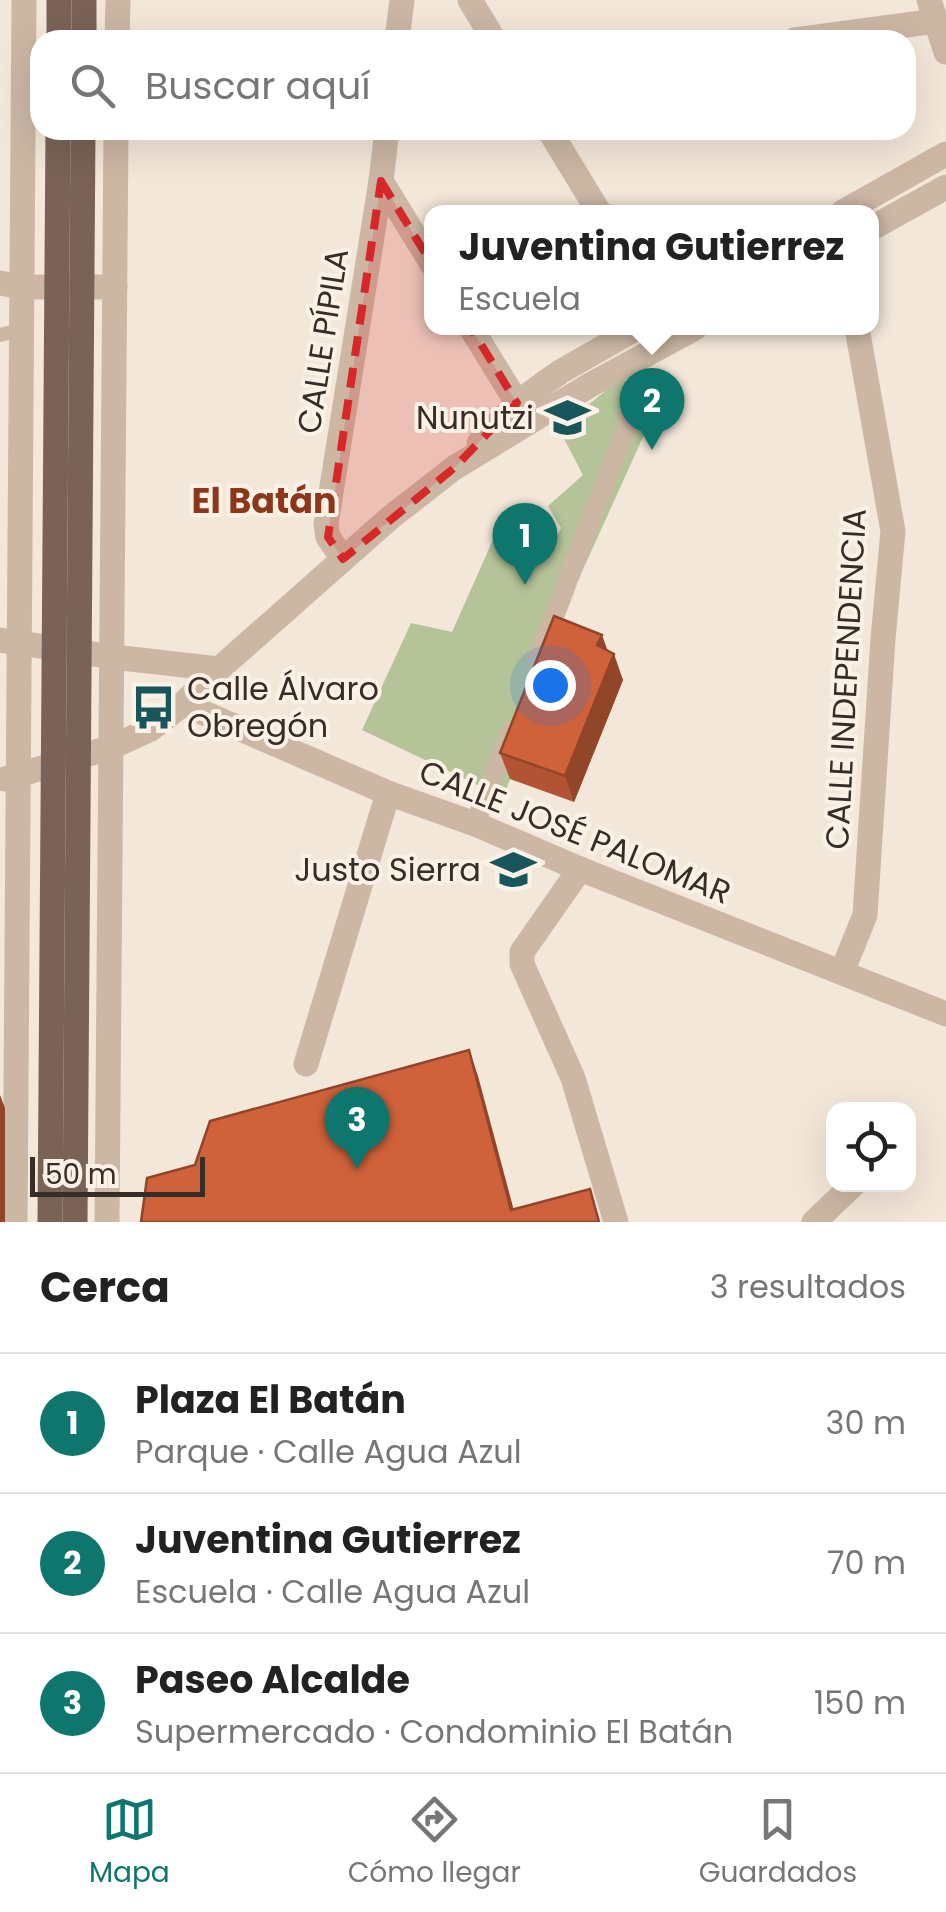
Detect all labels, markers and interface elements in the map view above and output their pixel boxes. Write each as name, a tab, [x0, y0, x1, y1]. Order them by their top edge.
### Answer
search box	[30, 30, 916, 140]
icon: search	[65, 58, 120, 113]
text: Buscar aquí	[145, 59, 371, 112]
popup	[424, 205, 879, 335]
text: Juventina Gutierrez	[459, 220, 844, 273]
street label: CALLE PÍPILA	[286, 245, 359, 437]
text: Escuela	[459, 276, 581, 321]
pin: 2	[620, 368, 684, 450]
school or university icon: Nunutzi	[543, 394, 591, 442]
place label: Nunutzi	[416, 395, 534, 440]
district label: El Batán	[191, 476, 337, 525]
pin: 1	[492, 502, 558, 585]
street label: CALLE INDEPENDENCIA	[814, 507, 877, 851]
your location	[525, 660, 576, 711]
place label: Calle Álvaro Obregón	[187, 666, 379, 748]
bus stop icon: Calle Álvaro Obregón	[130, 683, 178, 731]
street label: CALLE JOSÉ PALOMAR	[413, 748, 738, 915]
school or university icon: Justo Sierra	[490, 846, 538, 894]
place label: Justo Sierra	[294, 847, 481, 892]
pin: 3	[324, 1086, 390, 1169]
map controls	[826, 1102, 916, 1192]
button: locate	[826, 1102, 916, 1192]
scale bar	[30, 1152, 205, 1196]
text: 50 m	[45, 1155, 116, 1194]
text: Cerca	[40, 1258, 170, 1317]
text: 3 resultados	[710, 1264, 906, 1309]
text: Plaza El Batán	[135, 1373, 406, 1426]
text: 1	[66, 1400, 79, 1445]
text: 30 m	[826, 1400, 906, 1445]
text: Parque · Calle Agua Azul	[135, 1429, 522, 1474]
text: Juventina Gutierrez	[135, 1513, 521, 1566]
text: 2	[63, 1540, 82, 1585]
text: 70 m	[827, 1540, 906, 1585]
text: Escuela · Calle Agua Azul	[135, 1569, 530, 1614]
text: Paseo Alcalde	[135, 1653, 410, 1706]
text: 3	[63, 1680, 82, 1725]
text: 150 m	[814, 1680, 906, 1725]
text: Supermercado · Condominio El Batán	[135, 1709, 733, 1754]
tab: Mapa	[89, 1792, 170, 1894]
tab: Cómo llegar	[348, 1792, 521, 1894]
tab: Guardados	[699, 1792, 857, 1894]

